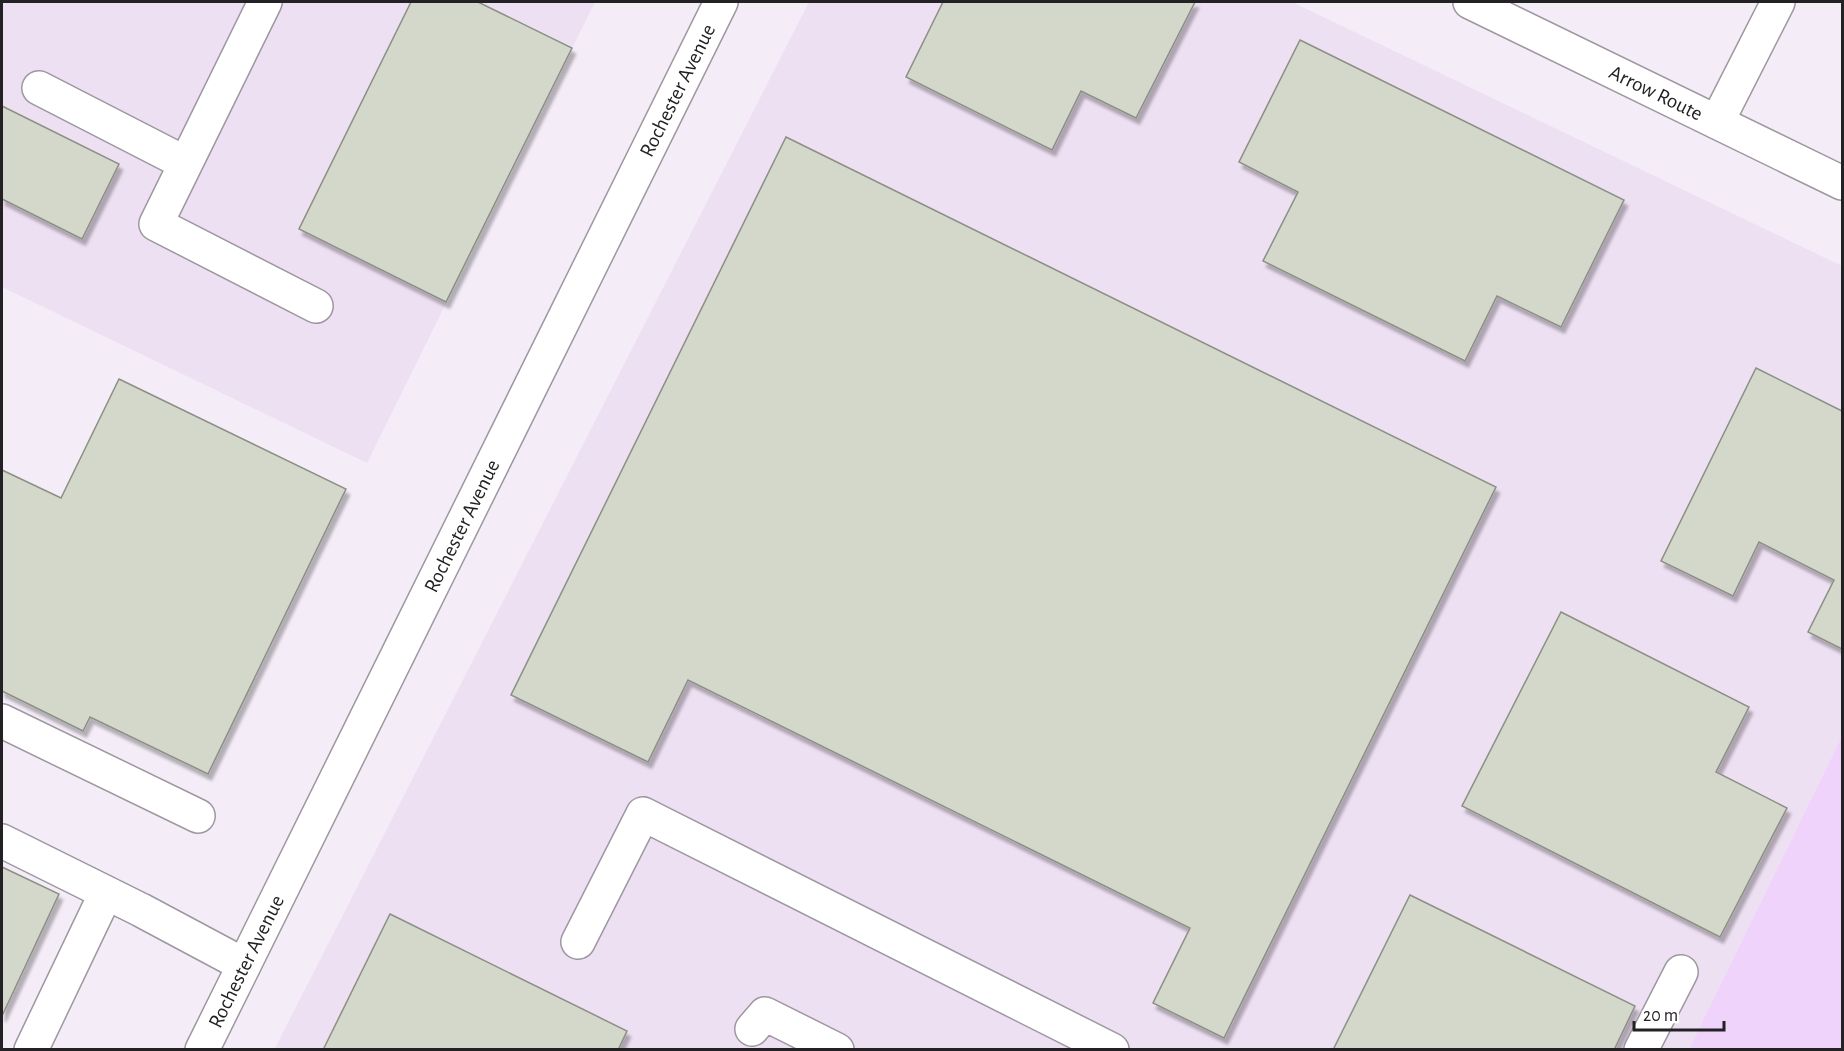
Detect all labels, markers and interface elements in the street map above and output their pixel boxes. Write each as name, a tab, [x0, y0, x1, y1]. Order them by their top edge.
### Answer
street label: Rochester Avenue	[636, 21, 719, 160]
street label: Arrow Route	[1606, 61, 1706, 125]
street label: Rochester Avenue	[420, 456, 504, 596]
street label: Rochester Avenue	[205, 892, 288, 1031]
scale bar	[1634, 994, 1724, 1032]
text: 20 m	[1643, 1007, 1678, 1025]

